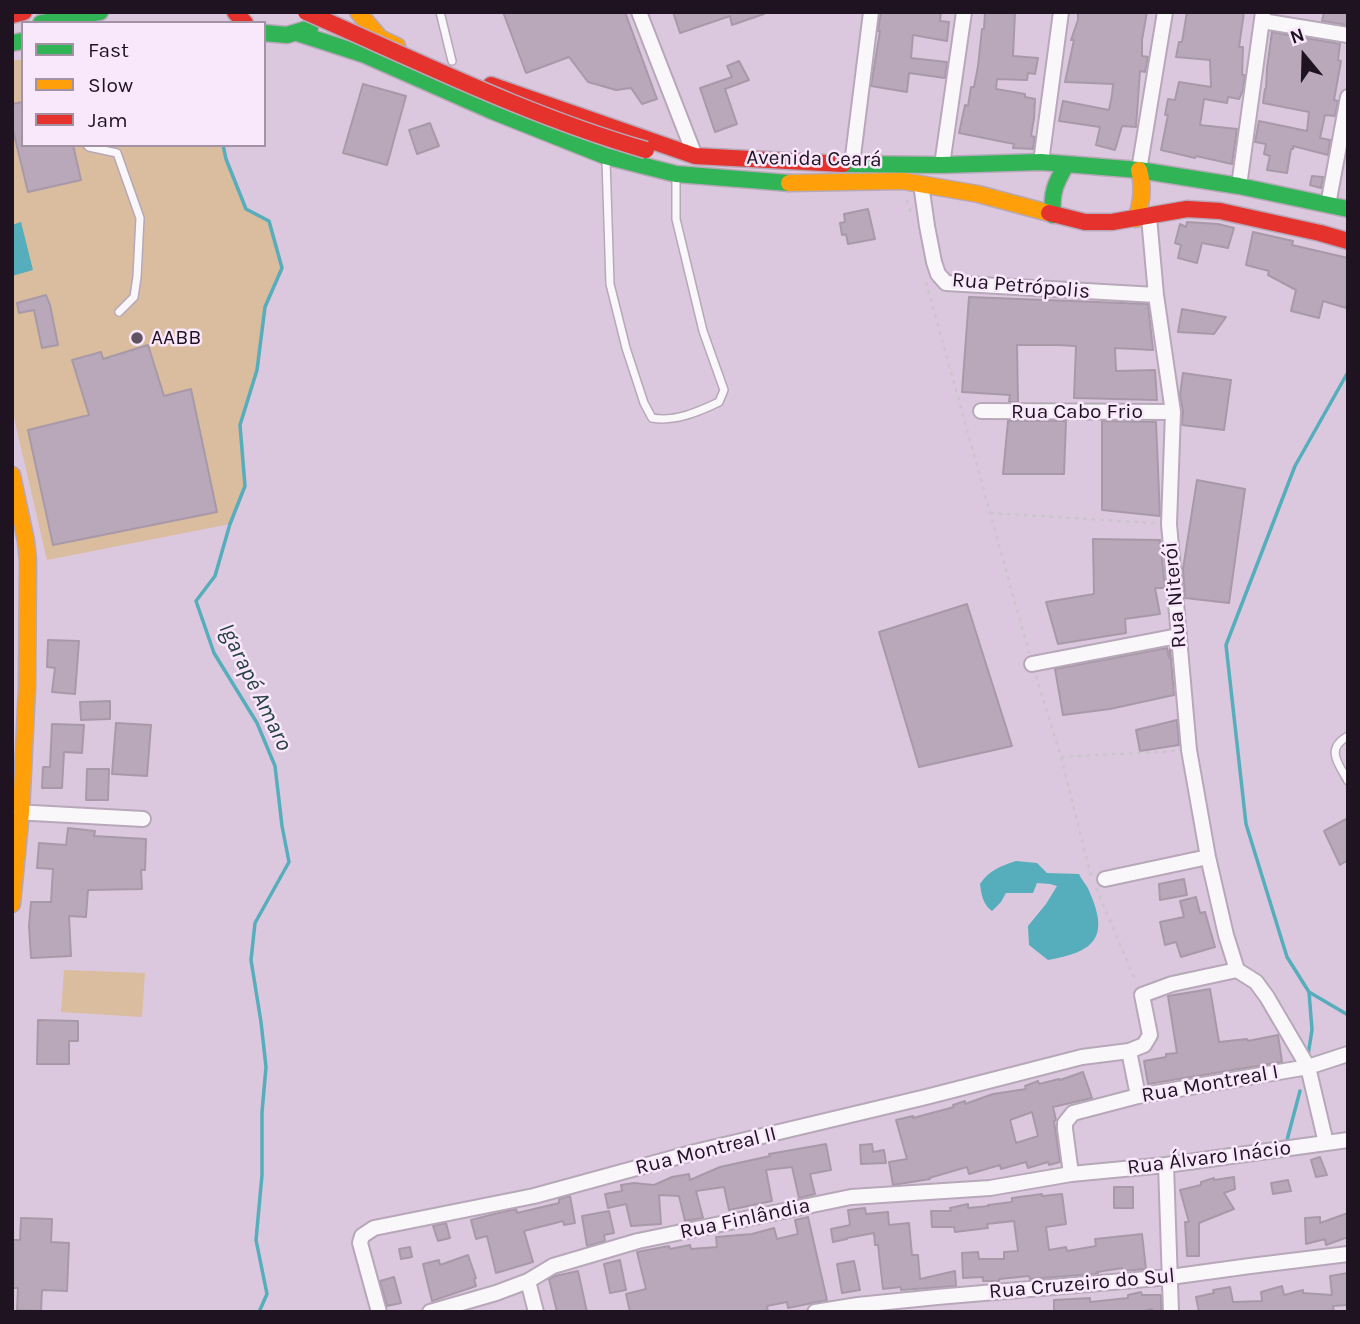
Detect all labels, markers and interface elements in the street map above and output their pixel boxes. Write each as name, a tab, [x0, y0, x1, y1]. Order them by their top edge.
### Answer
legend	[21, 21, 266, 147]
north arrow	[1269, 21, 1339, 91]
text: N	[1287, 24, 1307, 49]
text: Fast	[88, 38, 129, 62]
text: Slow	[88, 73, 133, 97]
text: Jam	[88, 108, 128, 132]
street label: Avenida Ceará	[746, 145, 882, 173]
street label: Rua Petrópolis	[951, 267, 1091, 305]
place label: AABB	[151, 325, 201, 351]
marker: AABB	[129, 330, 145, 346]
street label: Rua Cabo Frio	[1011, 399, 1143, 425]
street label: Rua Niterói	[1158, 541, 1192, 649]
water label: Igarapé Amaro	[212, 619, 298, 755]
street label: Rua Montreal I	[1140, 1060, 1280, 1108]
street label: Rua Montreal II	[633, 1121, 779, 1181]
street label: Rua Álvaro Inácio	[1126, 1135, 1292, 1181]
street label: Rua Finlândia	[678, 1193, 812, 1245]
street label: Rua Cruzeiro do Sul	[988, 1263, 1176, 1305]

